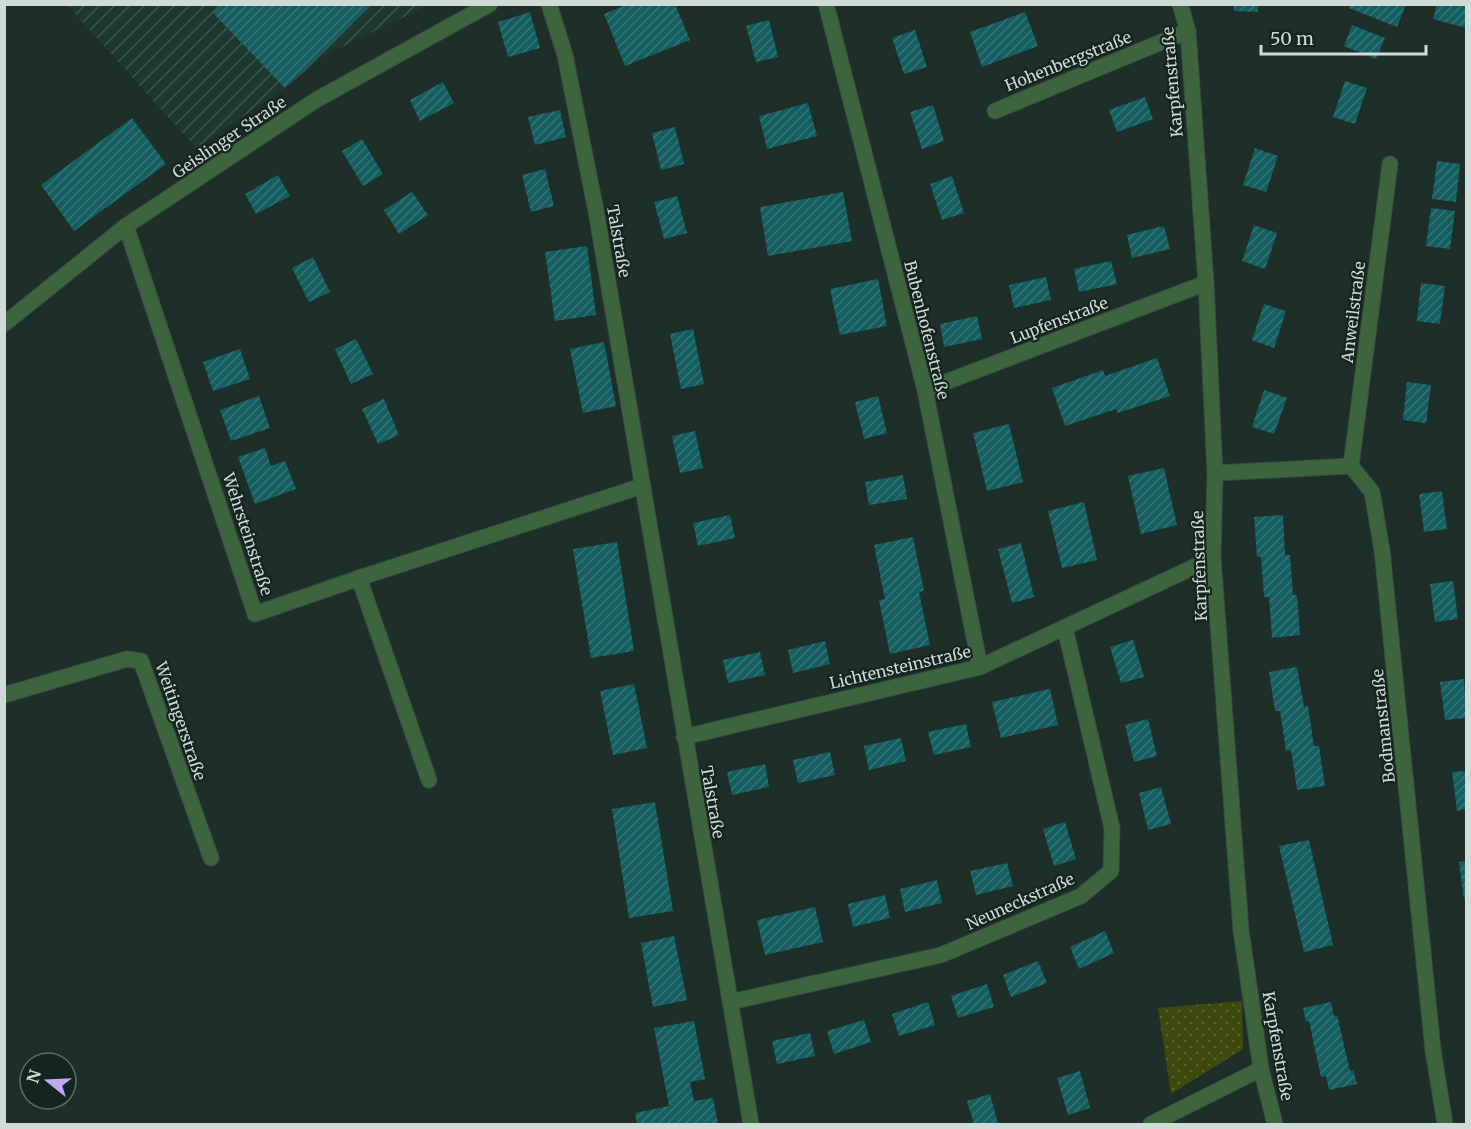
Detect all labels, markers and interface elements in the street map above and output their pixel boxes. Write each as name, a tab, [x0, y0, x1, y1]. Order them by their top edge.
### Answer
scale bar	[1261, 18, 1426, 56]
street label: Karpfenstraße	[1157, 26, 1187, 138]
street label: Hohenbergstraße	[1002, 27, 1134, 95]
text: 50 m	[1270, 27, 1314, 50]
street label: Geislinger Straße	[168, 92, 290, 182]
street label: Talstraße	[603, 203, 635, 279]
street label: Bubenhofenstraße	[900, 258, 954, 402]
street label: Anweilstraße	[1337, 260, 1369, 365]
street label: Lupfenstraße	[1007, 292, 1111, 348]
street label: Wehrsteinstraße	[218, 469, 277, 598]
street label: Karpfenstraße	[1187, 510, 1211, 622]
street label: Lichtensteinstraße	[827, 641, 973, 693]
street label: Weitingerstraße	[151, 658, 211, 783]
street label: Bodmanstraße	[1367, 668, 1399, 784]
street label: Talstraße	[697, 764, 729, 840]
street label: Neuneckstraße	[963, 868, 1077, 934]
street label: Karpfenstraße	[1259, 990, 1297, 1102]
north arrow	[18, 1051, 78, 1111]
text: N	[22, 1067, 45, 1085]

